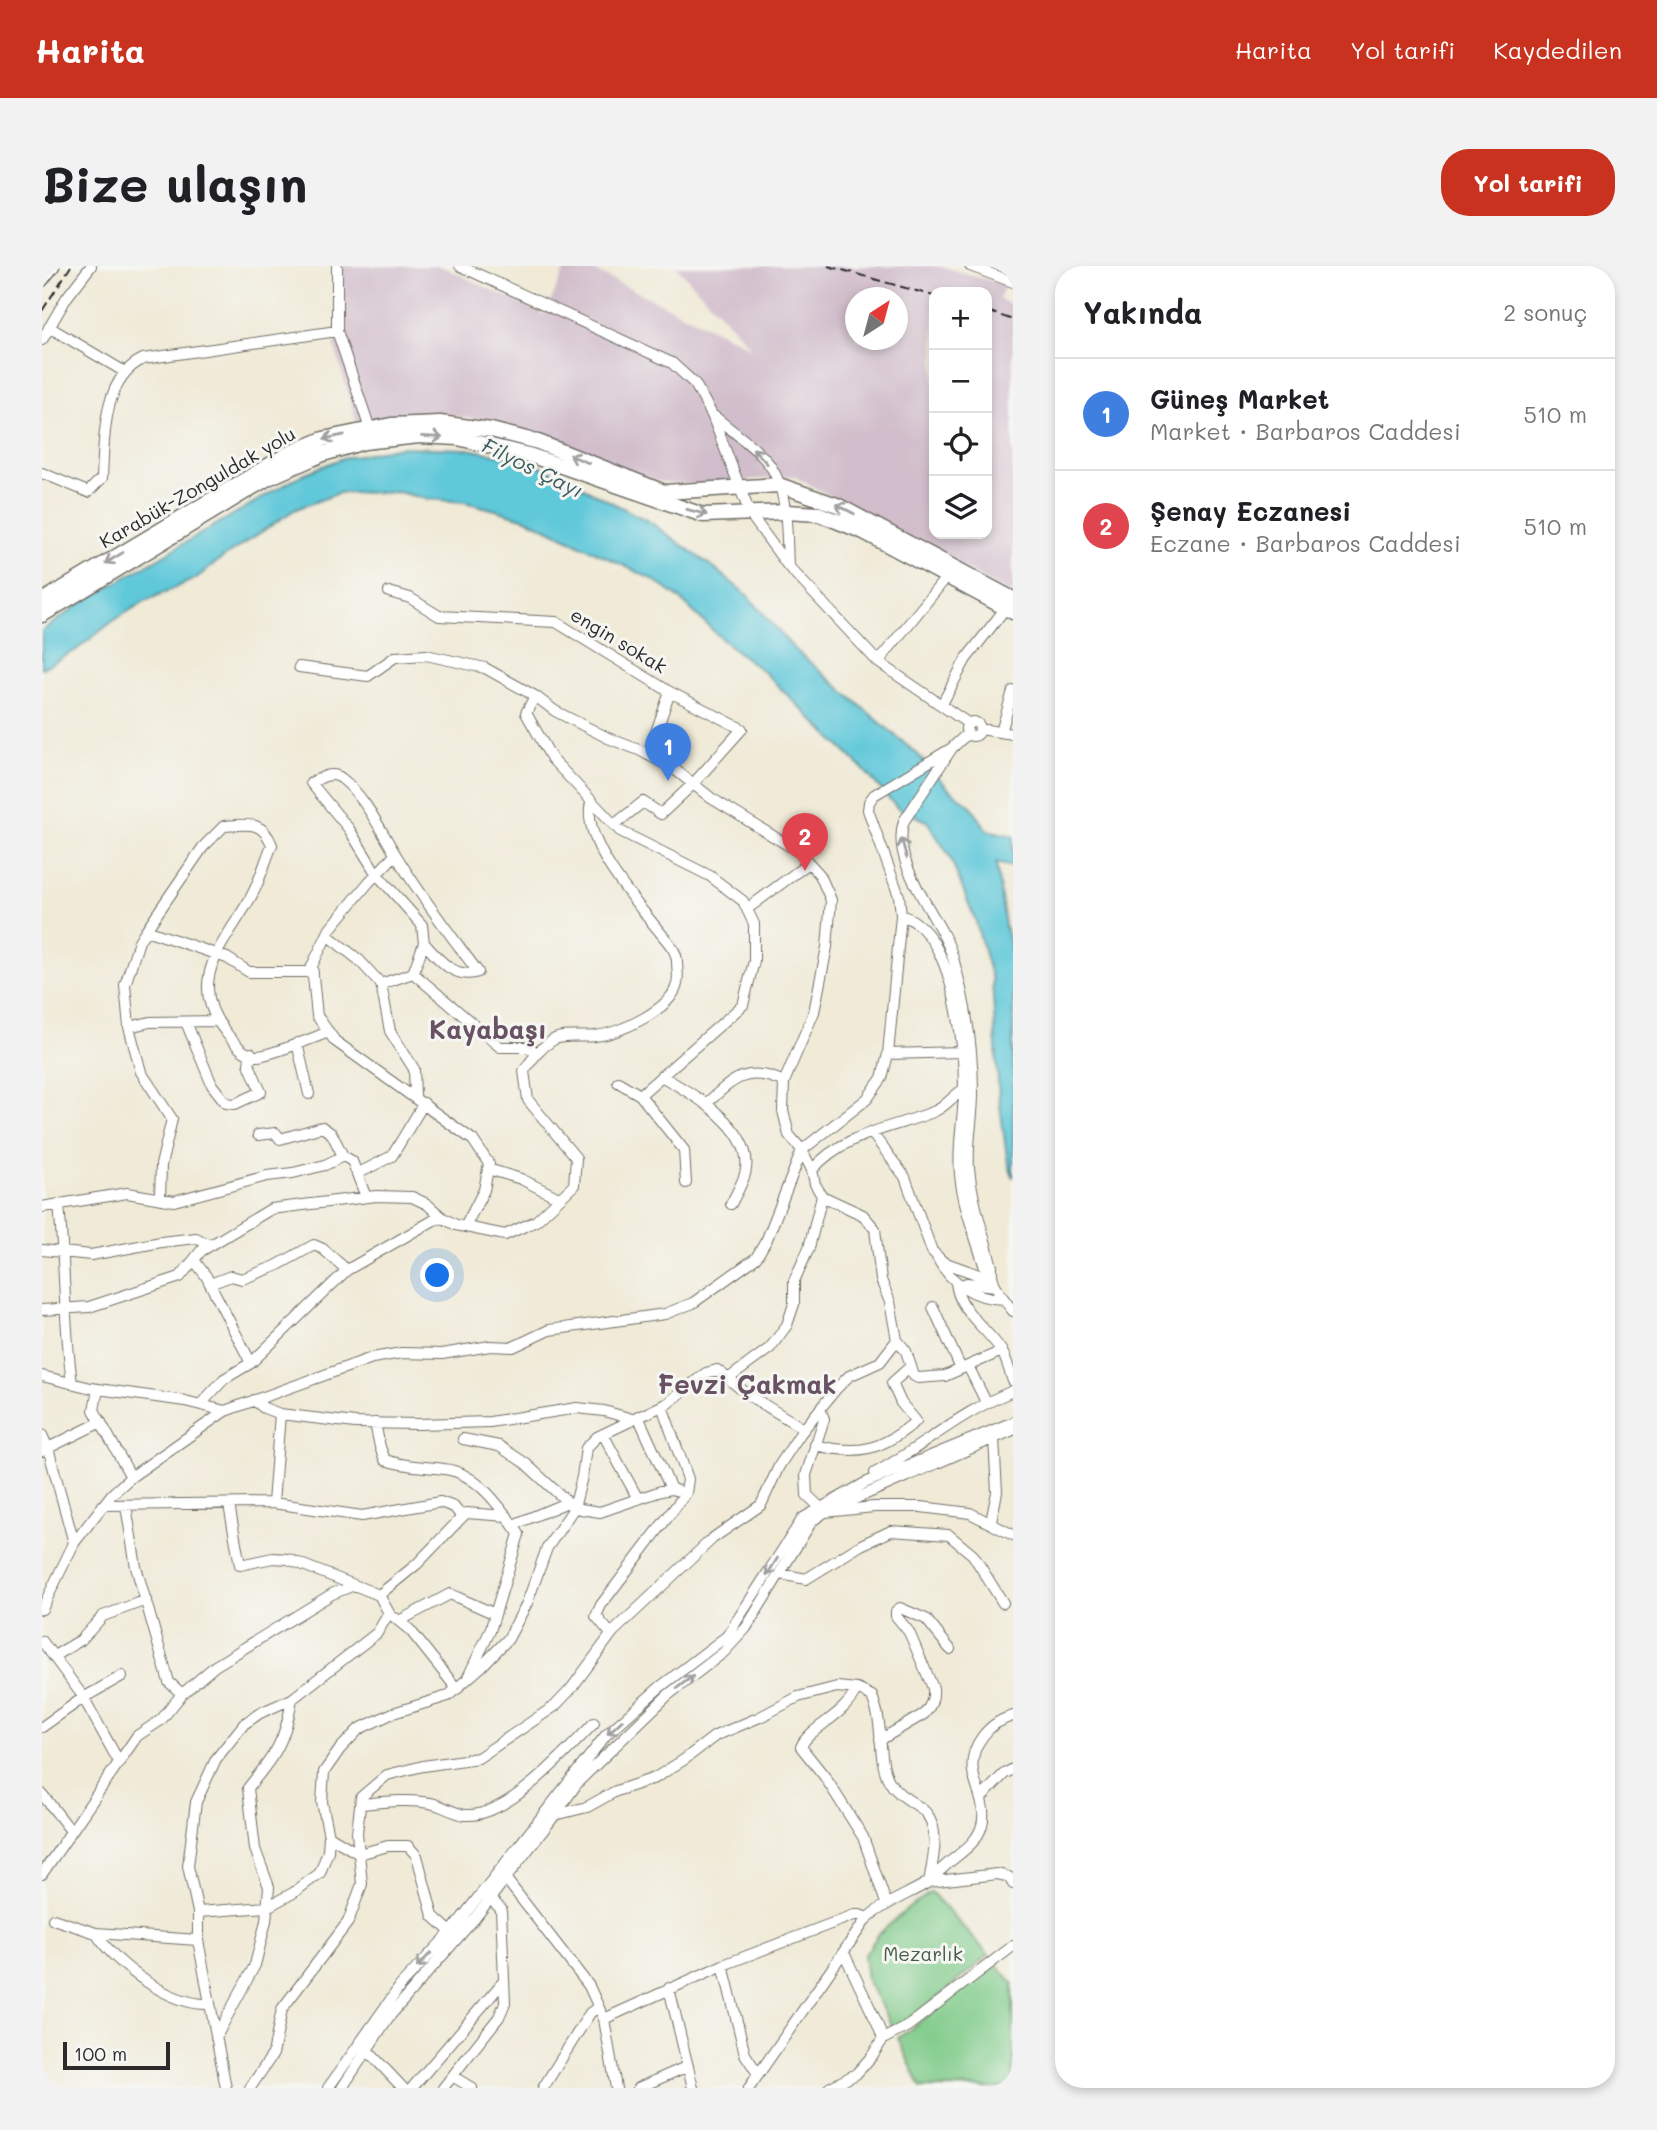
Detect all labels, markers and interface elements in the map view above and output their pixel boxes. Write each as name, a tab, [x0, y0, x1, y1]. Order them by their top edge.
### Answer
text: Harita	[35, 28, 145, 71]
text: Harita	[1235, 34, 1312, 65]
text: Yol tarifi	[1350, 34, 1455, 65]
text: Kaydedilen	[1493, 34, 1622, 65]
button: Yol tarifi	[1441, 149, 1615, 216]
text: Bize ulaşın	[42, 151, 307, 214]
north arrow	[845, 287, 908, 350]
map controls	[929, 287, 992, 539]
button: +	[929, 287, 992, 350]
text: Yakında	[1083, 292, 1202, 332]
text: 2 sonuç	[1503, 297, 1587, 327]
button: −	[929, 350, 992, 413]
text: Güneş Market	[1150, 382, 1329, 416]
text: 1	[1101, 399, 1111, 429]
text: 510 m	[1523, 399, 1587, 429]
button: locate	[929, 413, 992, 476]
text: Market · Barbaros Caddesi	[1150, 416, 1461, 446]
street label: Karabük-Zonguldak yolu	[94, 421, 300, 553]
one-way arrow	[323, 430, 346, 444]
one-way arrow	[420, 431, 443, 444]
water label: Filyos Çayı	[478, 431, 588, 503]
one-way arrow	[752, 447, 768, 465]
one-way arrow	[569, 451, 591, 464]
button: layers	[929, 476, 992, 539]
text: Şenay Eczanesi	[1150, 494, 1351, 528]
one-way arrow	[835, 502, 856, 516]
one-way arrow	[686, 506, 708, 519]
text: 2	[1100, 511, 1112, 541]
text: 510 m	[1523, 511, 1587, 541]
text: Eczane · Barbaros Caddesi	[1150, 528, 1461, 558]
one-way arrow	[104, 551, 124, 565]
street label: engin sokak	[566, 601, 672, 679]
pin: 1	[645, 723, 691, 781]
pin: 2	[782, 813, 828, 871]
one-way arrow	[897, 838, 910, 860]
district label: Kayabaşı	[429, 1012, 547, 1047]
your location	[420, 1258, 454, 1292]
district label: Fevzi Çakmak	[658, 1367, 836, 1401]
one-way arrow	[765, 1557, 780, 1576]
one-way arrow	[675, 1675, 694, 1690]
one-way arrow	[606, 1718, 624, 1735]
park label: Mezarlık	[883, 1941, 963, 1966]
one-way arrow	[416, 1951, 433, 1968]
scale bar	[63, 2039, 170, 2071]
text: 100 m	[74, 2041, 127, 2066]

